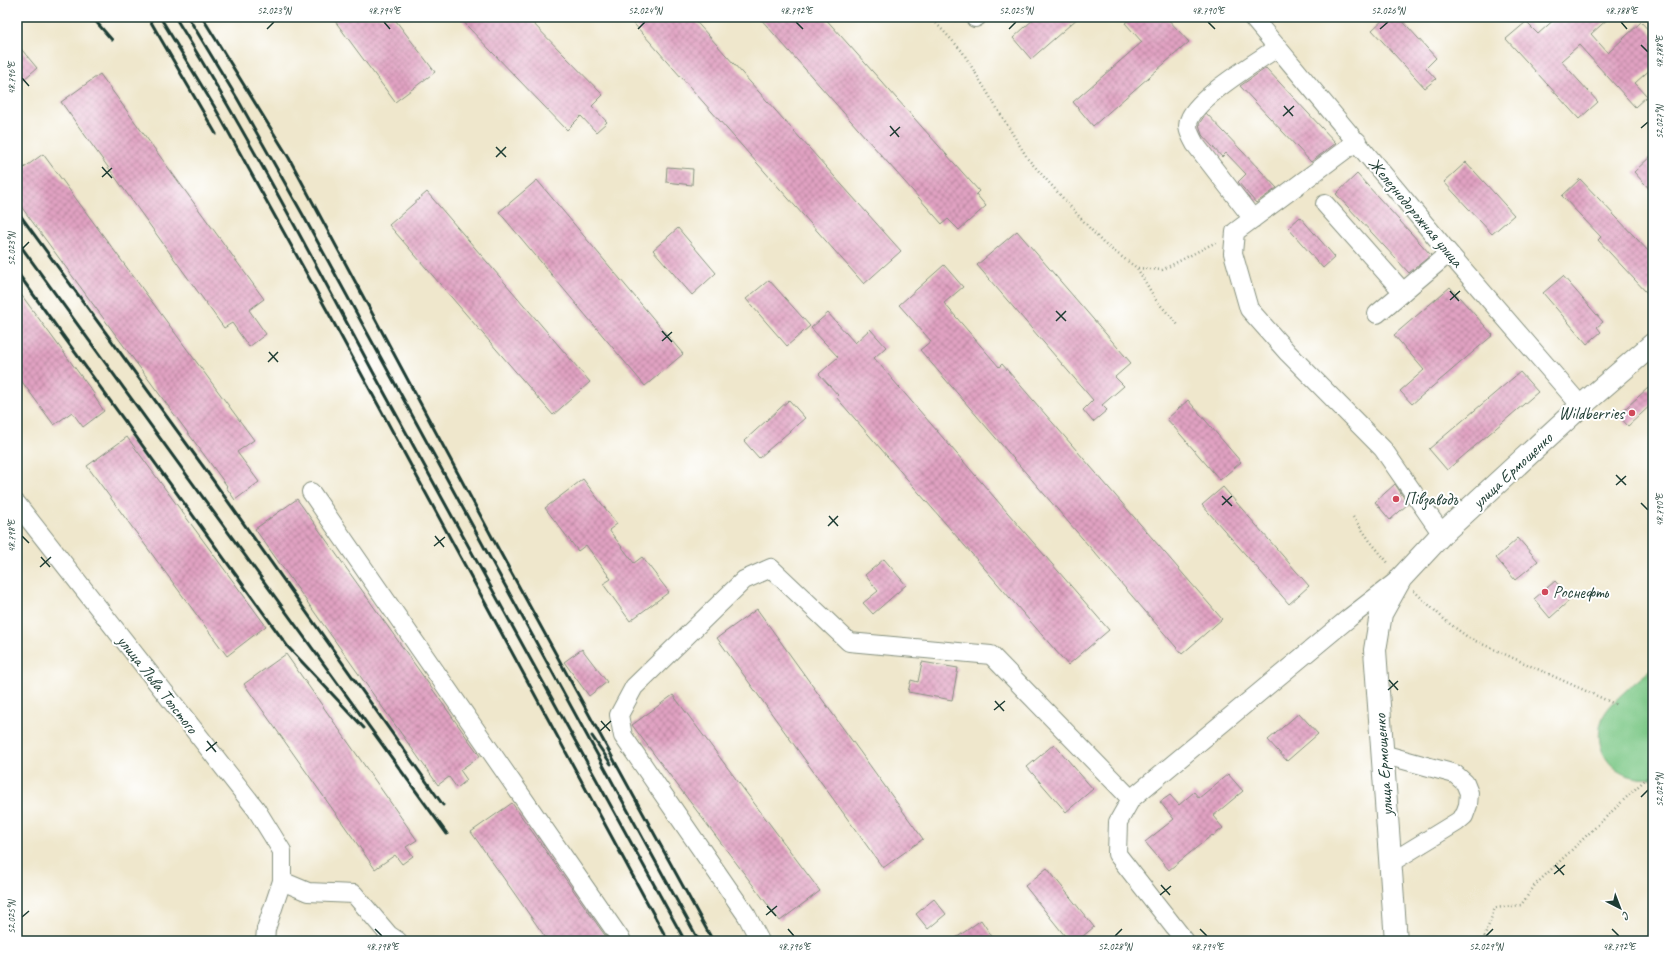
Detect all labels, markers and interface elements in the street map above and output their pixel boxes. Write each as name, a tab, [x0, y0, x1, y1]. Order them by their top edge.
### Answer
text: 52.023°N	[257, 4, 293, 17]
text: 48.794°E	[368, 4, 402, 17]
text: 52.024°N	[628, 4, 664, 17]
text: 48.792°E	[780, 4, 814, 17]
text: 52.025°N	[999, 4, 1035, 17]
text: 48.790°E	[1192, 4, 1226, 17]
text: 52.026°N	[1371, 4, 1407, 17]
text: 48.788°E	[1605, 4, 1639, 17]
text: 48.788°E	[1653, 34, 1666, 68]
text: 48.796°E	[5, 60, 18, 94]
text: 52.027°N	[1653, 103, 1666, 139]
street label: Железнодорожная улица	[1363, 153, 1469, 273]
text: 52.023°N	[5, 230, 18, 266]
place label: Wildberries	[1559, 403, 1626, 424]
marker: Wildberries	[1627, 408, 1637, 418]
street label: улица Ермощенко	[1467, 427, 1558, 514]
place label: Пiвзаводъ	[1404, 489, 1459, 511]
text: 48.790°E	[1653, 492, 1666, 526]
marker: Пiвзаводъ	[1391, 494, 1401, 504]
text: 48.798°E	[5, 518, 18, 552]
place label: Роснефть	[1553, 582, 1609, 603]
marker: Роснефть	[1540, 587, 1550, 597]
street label: улица Льва Толстого	[112, 630, 203, 739]
street label: улица Ермощенко	[1369, 712, 1398, 818]
text: 52.029°N	[1653, 771, 1666, 807]
north arrow	[1600, 888, 1640, 928]
text: 52.025°N	[5, 898, 18, 934]
text: С	[1619, 908, 1633, 924]
text: 48.798°E	[366, 940, 400, 953]
text: 48.796°E	[778, 940, 812, 953]
text: 52.028°N	[1098, 940, 1134, 953]
text: 48.794°E	[1191, 940, 1225, 953]
text: 52.029°N	[1469, 940, 1505, 953]
text: 48.792°E	[1603, 940, 1637, 953]

